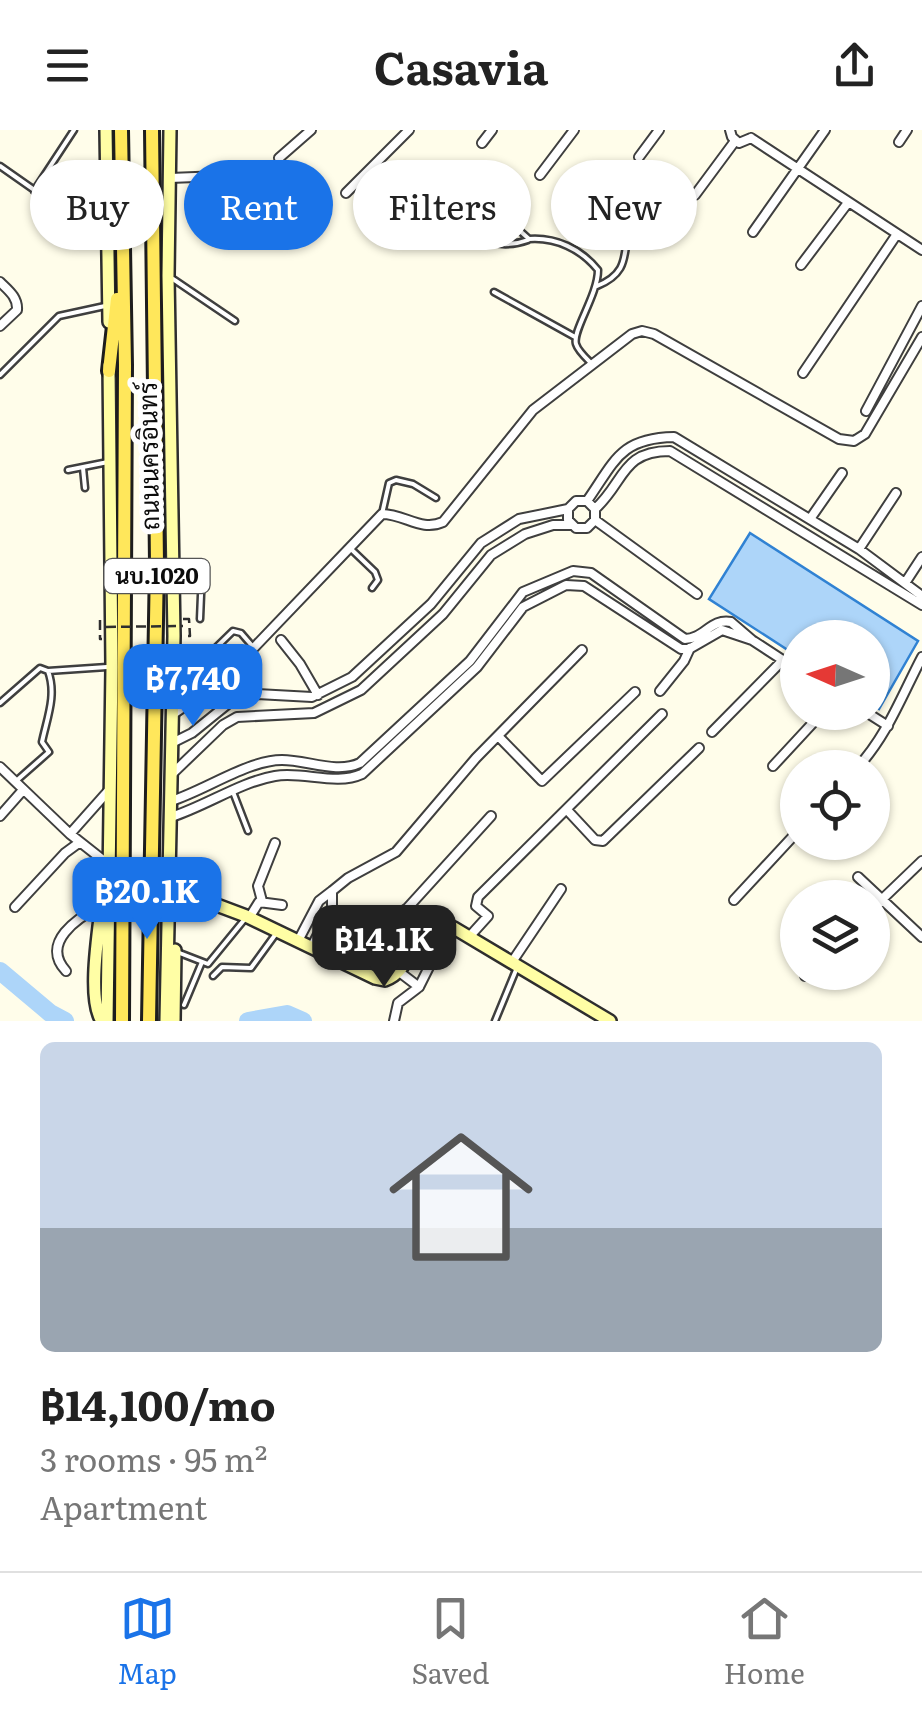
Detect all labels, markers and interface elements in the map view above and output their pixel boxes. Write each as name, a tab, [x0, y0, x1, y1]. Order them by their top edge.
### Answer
text: Casavia	[374, 32, 548, 99]
icon: menu	[40, 38, 95, 93]
icon: share	[827, 38, 882, 93]
chip: Buy	[30, 160, 164, 250]
chip: Rent	[184, 160, 333, 250]
chip: Filters	[353, 160, 531, 250]
chip: New	[551, 160, 697, 250]
street label: ถนนนครอินทร์	[128, 381, 167, 531]
road number: นบ.1020	[104, 559, 210, 593]
north arrow	[780, 620, 890, 730]
map controls	[780, 620, 890, 990]
pin: ฿7,740	[112, 644, 274, 729]
text: ฿7,740	[145, 652, 241, 700]
button: locate	[780, 750, 890, 860]
pin: ฿20.1K	[66, 857, 228, 942]
text: ฿20.1K	[94, 865, 200, 913]
button: layers	[780, 880, 890, 990]
pin: ฿14.1K	[303, 905, 465, 990]
text: ฿14.1K	[334, 913, 434, 961]
icon: home	[371, 1107, 551, 1287]
text: ฿14,100/mo	[40, 1372, 276, 1434]
text: 3 rooms · 95 m²	[40, 1434, 268, 1482]
text: Apartment	[40, 1482, 207, 1530]
tab: Map	[117, 1591, 177, 1693]
tab: Saved	[411, 1591, 489, 1693]
tab: Home	[724, 1591, 805, 1693]

